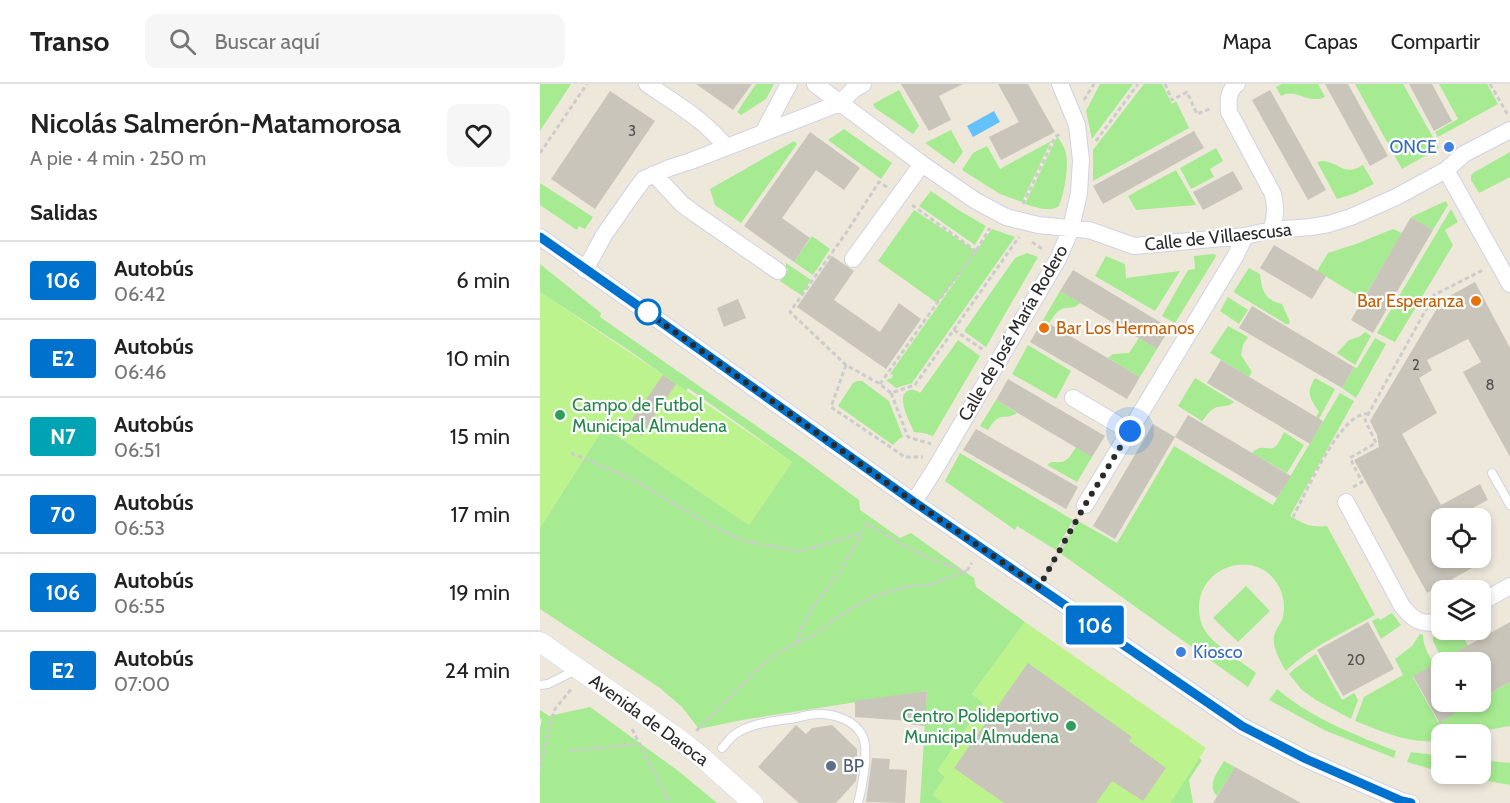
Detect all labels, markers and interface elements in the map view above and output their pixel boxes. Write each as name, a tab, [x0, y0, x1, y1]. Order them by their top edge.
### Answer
search box	[145, 14, 565, 68]
text: Transo	[30, 24, 109, 58]
icon: search	[166, 25, 199, 58]
text: Buscar aquí	[214, 28, 320, 55]
text: Mapa	[1223, 29, 1271, 54]
text: Capas	[1304, 29, 1358, 54]
text: Compartir	[1391, 29, 1480, 54]
button: heart	[447, 104, 510, 167]
text: Nicolás Salmerón-Matamorosa	[30, 106, 401, 140]
house number: 3	[628, 122, 636, 140]
place label: ONCE	[1389, 136, 1437, 158]
marker: ONCE	[1442, 140, 1456, 154]
text: A pie · 4 min · 250 m	[30, 146, 206, 170]
text: Salidas	[30, 199, 98, 226]
street label: Calle de Villaescusa	[1143, 218, 1293, 256]
street label: Calle de José María Rodero	[953, 241, 1073, 425]
text: Autobús	[114, 255, 194, 282]
text: 6 min	[456, 267, 510, 294]
text: 106	[46, 268, 80, 293]
text: 06:42	[114, 282, 166, 306]
place label: Bar Esperanza	[1357, 290, 1464, 312]
marker: Bar Esperanza	[1469, 294, 1483, 308]
unlabelled marker	[635, 299, 661, 325]
place label: Bar Los Hermanos	[1056, 317, 1195, 339]
marker: Bar Los Hermanos	[1037, 321, 1051, 335]
text: Autobús	[114, 333, 194, 360]
text: 10 min	[446, 345, 510, 372]
text: E2	[51, 346, 75, 371]
house number: 2	[1412, 356, 1420, 374]
text: 06:46	[114, 360, 166, 384]
house number: 8	[1485, 376, 1495, 394]
place label: Campo de Futbol Municipal Almudena	[572, 394, 727, 437]
marker: Campo de Futbol Municipal Almudena	[553, 408, 567, 422]
text: Autobús	[114, 411, 194, 438]
your location	[1115, 416, 1145, 446]
text: 15 min	[450, 423, 510, 450]
text: N7	[50, 424, 76, 449]
text: 06:51	[114, 438, 161, 462]
text: Autobús	[114, 489, 194, 516]
text: 17 min	[451, 501, 510, 528]
text: 70	[50, 502, 76, 527]
map controls	[1431, 508, 1491, 784]
button: locate	[1431, 508, 1491, 568]
text: 06:53	[114, 516, 165, 540]
text: Autobús	[114, 567, 194, 594]
text: 19 min	[449, 579, 510, 606]
text: 106	[46, 580, 80, 605]
button: layers	[1431, 580, 1491, 640]
text: 06:55	[114, 594, 165, 618]
line badge: 106	[1060, 606, 1130, 644]
text: 106	[1078, 613, 1112, 638]
place label: Kiosco	[1193, 641, 1243, 663]
text: Autobús	[114, 645, 194, 672]
marker: Kiosco	[1174, 645, 1188, 659]
house number: 20	[1347, 651, 1365, 669]
button: +	[1431, 652, 1491, 712]
text: 24 min	[445, 657, 510, 684]
text: E2	[51, 658, 75, 683]
street label: Avenida de Daroca	[585, 669, 713, 771]
text: 07:00	[114, 672, 170, 696]
place label: Centro Polideportivo Municipal Almudena	[902, 705, 1059, 748]
marker: Centro Polideportivo Municipal Almudena	[1064, 719, 1078, 733]
button: −	[1431, 724, 1491, 784]
place label: BP	[843, 755, 864, 777]
marker: BP	[824, 759, 838, 773]

